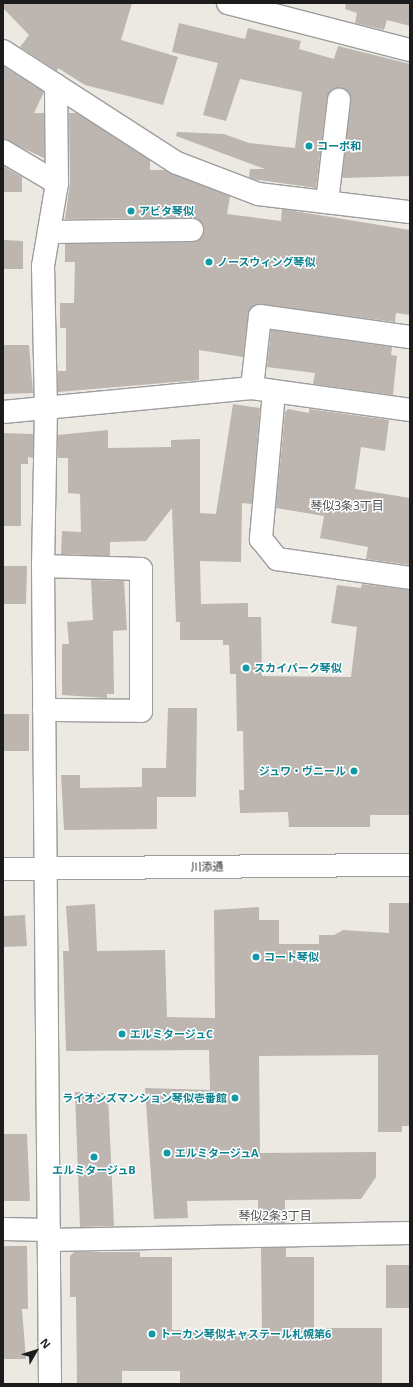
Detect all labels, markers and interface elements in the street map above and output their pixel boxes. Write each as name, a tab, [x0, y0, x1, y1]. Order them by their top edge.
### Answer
place label: コーポ和	[317, 139, 361, 153]
marker: コーポ和	[304, 141, 314, 151]
place label: アビタ琴似	[139, 204, 194, 218]
marker: アビタ琴似	[126, 206, 136, 216]
place label: ノースウィング琴似	[217, 255, 316, 269]
marker: ノースウィング琴似	[204, 257, 214, 267]
district label: 琴似3条3丁目	[310, 499, 384, 513]
place label: スカイパーク琴似	[254, 661, 342, 675]
marker: スカイパーク琴似	[241, 663, 251, 673]
place label: ジュワ・ヴニール	[258, 764, 346, 778]
marker: ジュワ・ヴニール	[349, 766, 359, 776]
street label: 川添通	[190, 860, 224, 874]
place label: コート琴似	[264, 950, 319, 964]
marker: コート琴似	[251, 952, 261, 962]
place label: エルミタージュC	[130, 1027, 214, 1041]
marker: エルミタージュC	[117, 1029, 127, 1039]
place label: ライオンズマンション琴似壱番館	[62, 1091, 227, 1105]
marker: ライオンズマンション琴似壱番館	[230, 1093, 240, 1103]
place label: エルミタージュA	[175, 1146, 260, 1160]
marker: エルミタージュA	[162, 1148, 172, 1158]
marker: エルミタージュB	[89, 1152, 99, 1162]
place label: エルミタージュB	[52, 1163, 136, 1177]
district label: 琴似2条3丁目	[238, 1209, 312, 1223]
place label: トーカン琴似キャステール札幌第6	[160, 1327, 331, 1341]
marker: トーカン琴似キャステール札幌第6	[147, 1329, 157, 1339]
north arrow	[16, 1331, 56, 1371]
text: N	[37, 1335, 54, 1351]

